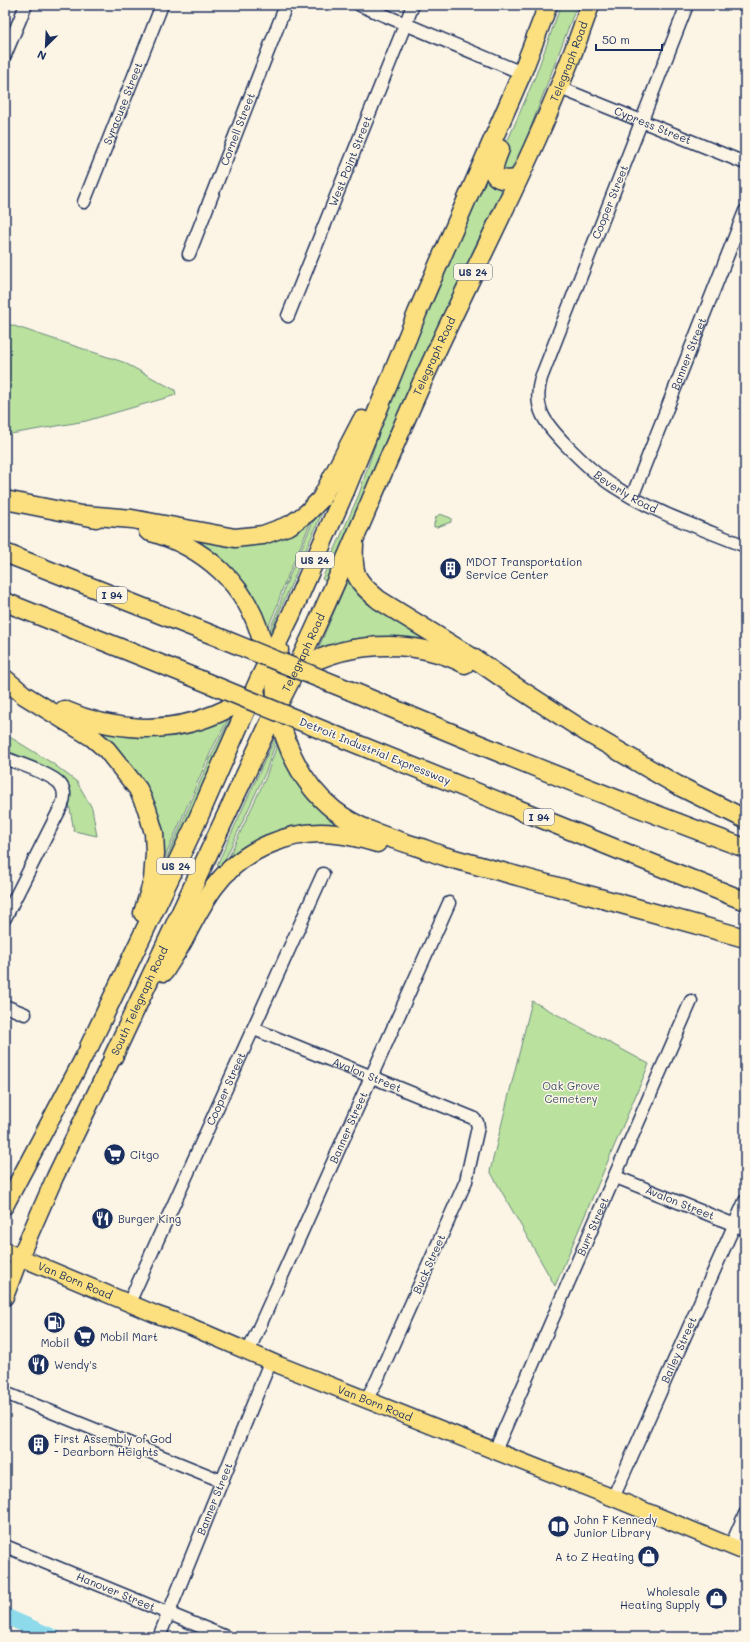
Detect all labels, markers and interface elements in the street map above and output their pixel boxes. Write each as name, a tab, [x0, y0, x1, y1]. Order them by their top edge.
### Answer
street label: Telegraph Road	[546, 19, 591, 104]
north arrow	[26, 26, 66, 66]
scale bar	[596, 26, 662, 52]
text: 50 m	[602, 31, 630, 47]
text: N	[35, 47, 49, 64]
street label: Syracuse Street	[99, 60, 146, 147]
street label: Cornell Street	[216, 90, 258, 168]
street label: Cypress Street	[612, 103, 694, 148]
street label: West Point Street	[325, 113, 375, 208]
street label: Cooper Street	[588, 162, 631, 241]
road number: US 24	[454, 264, 492, 280]
street label: Telegraph Road	[409, 314, 459, 398]
street label: Banner Street	[667, 315, 709, 392]
street label: Beverly Road	[591, 467, 660, 516]
road number: US 24	[296, 552, 334, 568]
place label: MDOT Transportation Service Center	[466, 554, 582, 582]
building icon: MDOT Transportation Service Center	[437, 555, 463, 581]
road number: I 94	[97, 587, 127, 603]
street label: Telegraph Road	[278, 611, 328, 694]
street label: Detroit Industrial Expressway	[297, 713, 453, 788]
road number: I 94	[524, 809, 554, 825]
road number: US 24	[157, 858, 195, 874]
street label: South Telegraph Road	[107, 944, 171, 1058]
street label: Cooper Street	[202, 1050, 248, 1128]
street label: Avalon Street	[330, 1054, 404, 1095]
park label: Oak Grove Cemetery	[542, 1078, 600, 1106]
street label: Banner Street	[326, 1089, 371, 1165]
supermarket icon: Citgo	[101, 1142, 127, 1168]
place label: Citgo	[130, 1147, 159, 1162]
street label: Avalon Street	[643, 1182, 717, 1223]
street label: Burr Street	[573, 1194, 612, 1258]
restaurant icon: Burger King	[90, 1206, 116, 1232]
place label: Burger King	[118, 1211, 181, 1226]
street label: Buck Street	[409, 1232, 448, 1296]
street label: Van Born Road	[36, 1258, 115, 1302]
fuel station icon: Mobil	[42, 1310, 68, 1336]
street label: Bailey Street	[657, 1314, 700, 1385]
supermarket icon: Mobil Mart	[71, 1324, 97, 1350]
place label: Mobil Mart	[100, 1329, 158, 1344]
place label: Mobil	[41, 1335, 69, 1350]
restaurant icon: Wendy's	[26, 1352, 52, 1378]
place label: Wendy's	[54, 1357, 97, 1372]
street label: Van Born Road	[335, 1381, 415, 1424]
place label: First Assembly of God - Dearborn Heights	[54, 1431, 172, 1459]
building icon: First Assembly of God - Dearborn Heights	[25, 1432, 51, 1458]
street label: Banner Street	[193, 1460, 236, 1537]
place label: John F Kennedy Junior Library	[574, 1512, 658, 1540]
library icon: John F Kennedy Junior Library	[545, 1513, 571, 1539]
shop icon: A to Z Heating	[636, 1544, 662, 1570]
place label: A to Z Heating	[555, 1549, 634, 1564]
street label: Hanover Street	[74, 1568, 158, 1614]
place label: Wholesale Heating Supply	[620, 1584, 700, 1612]
shop icon: Wholesale Heating Supply	[703, 1585, 729, 1611]

